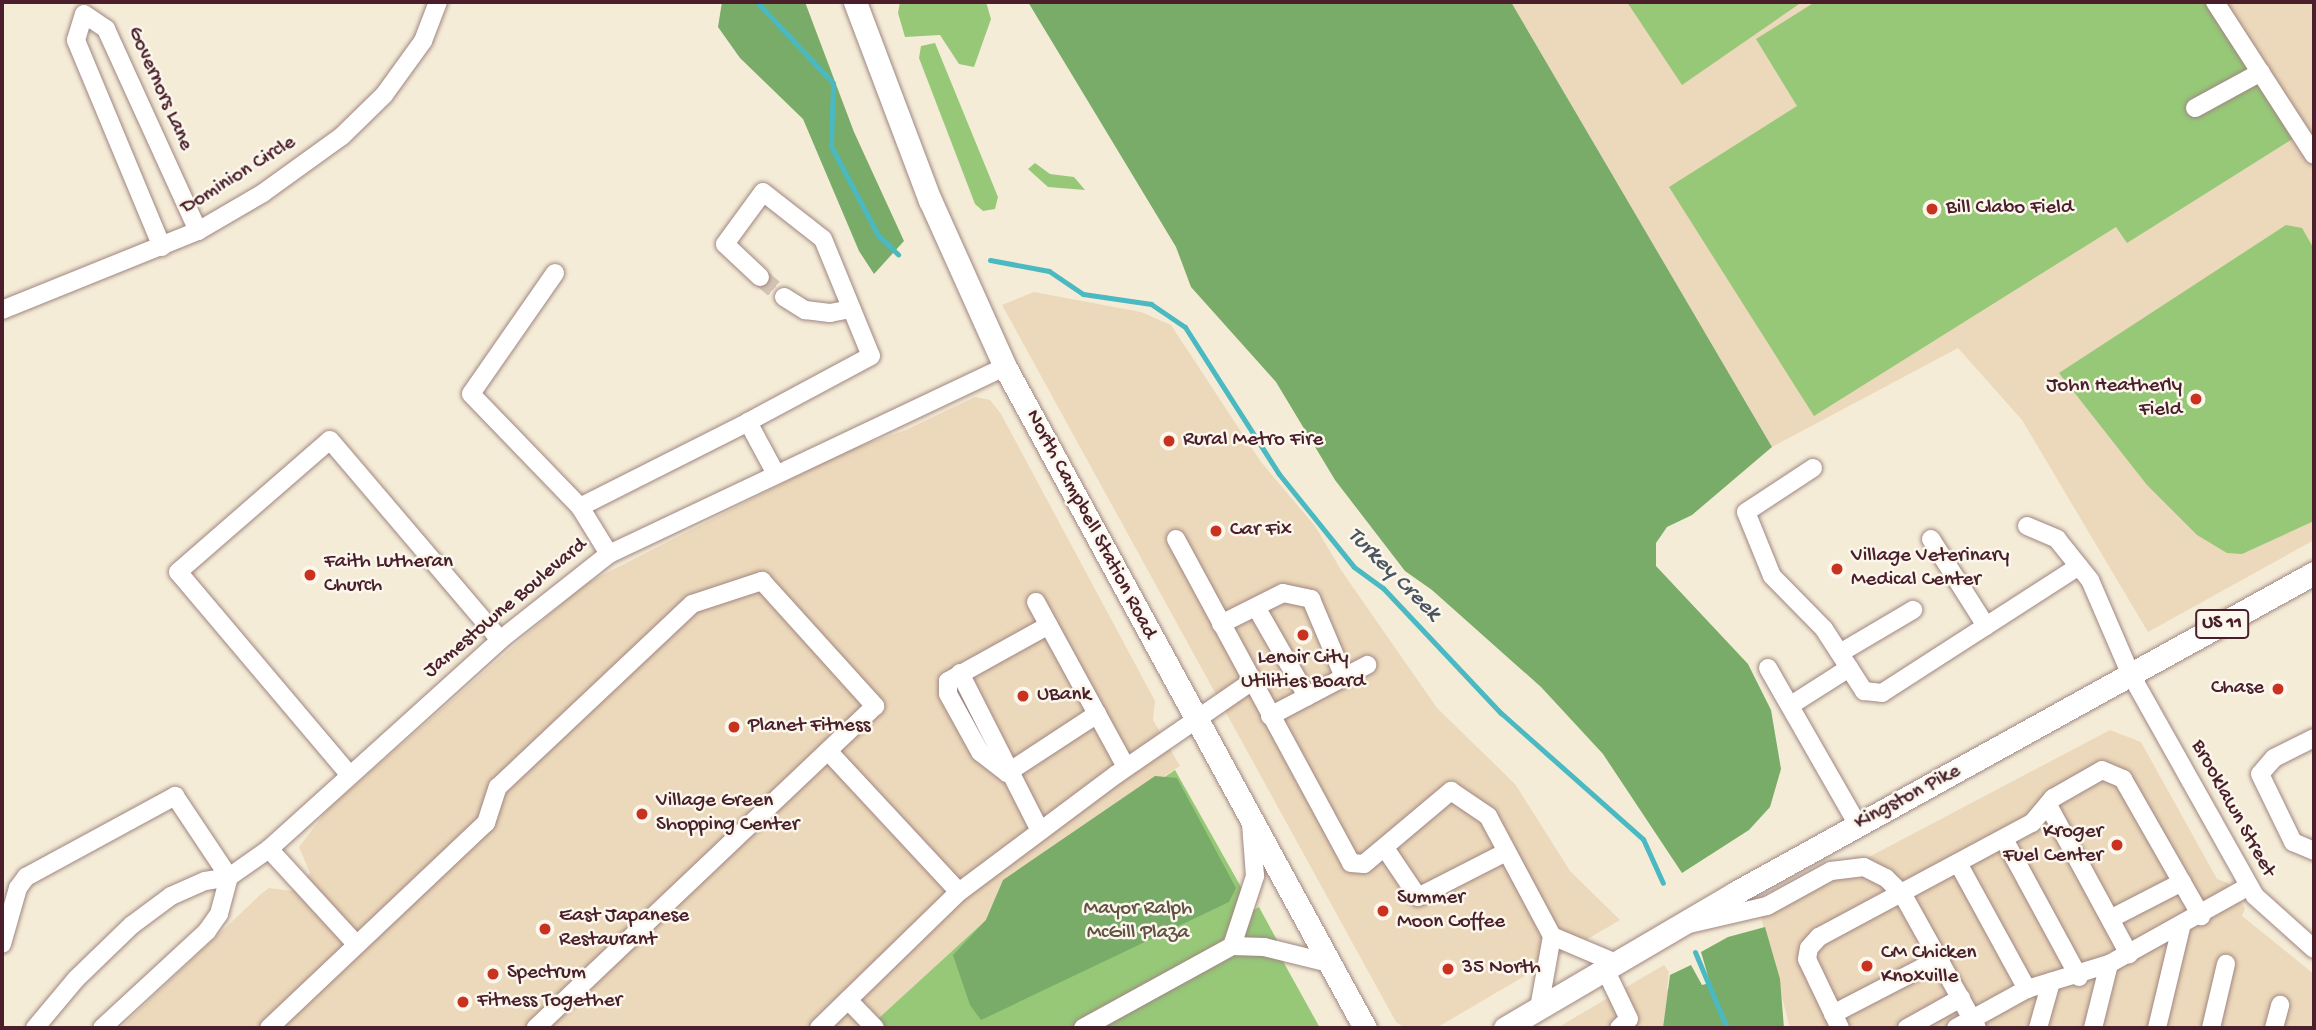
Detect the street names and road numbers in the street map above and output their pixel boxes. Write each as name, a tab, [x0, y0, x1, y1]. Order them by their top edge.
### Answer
street label: Governors Lane	[120, 23, 198, 155]
street label: Dominion Circle	[177, 131, 301, 221]
street label: North Campbell Station Road	[1019, 406, 1161, 644]
street label: Jamestowne Boulevard	[419, 533, 593, 685]
road number: US 11	[2194, 608, 2250, 639]
street label: Brooklawn Street	[2184, 736, 2280, 882]
street label: Kingston Pike	[1851, 760, 1965, 836]

